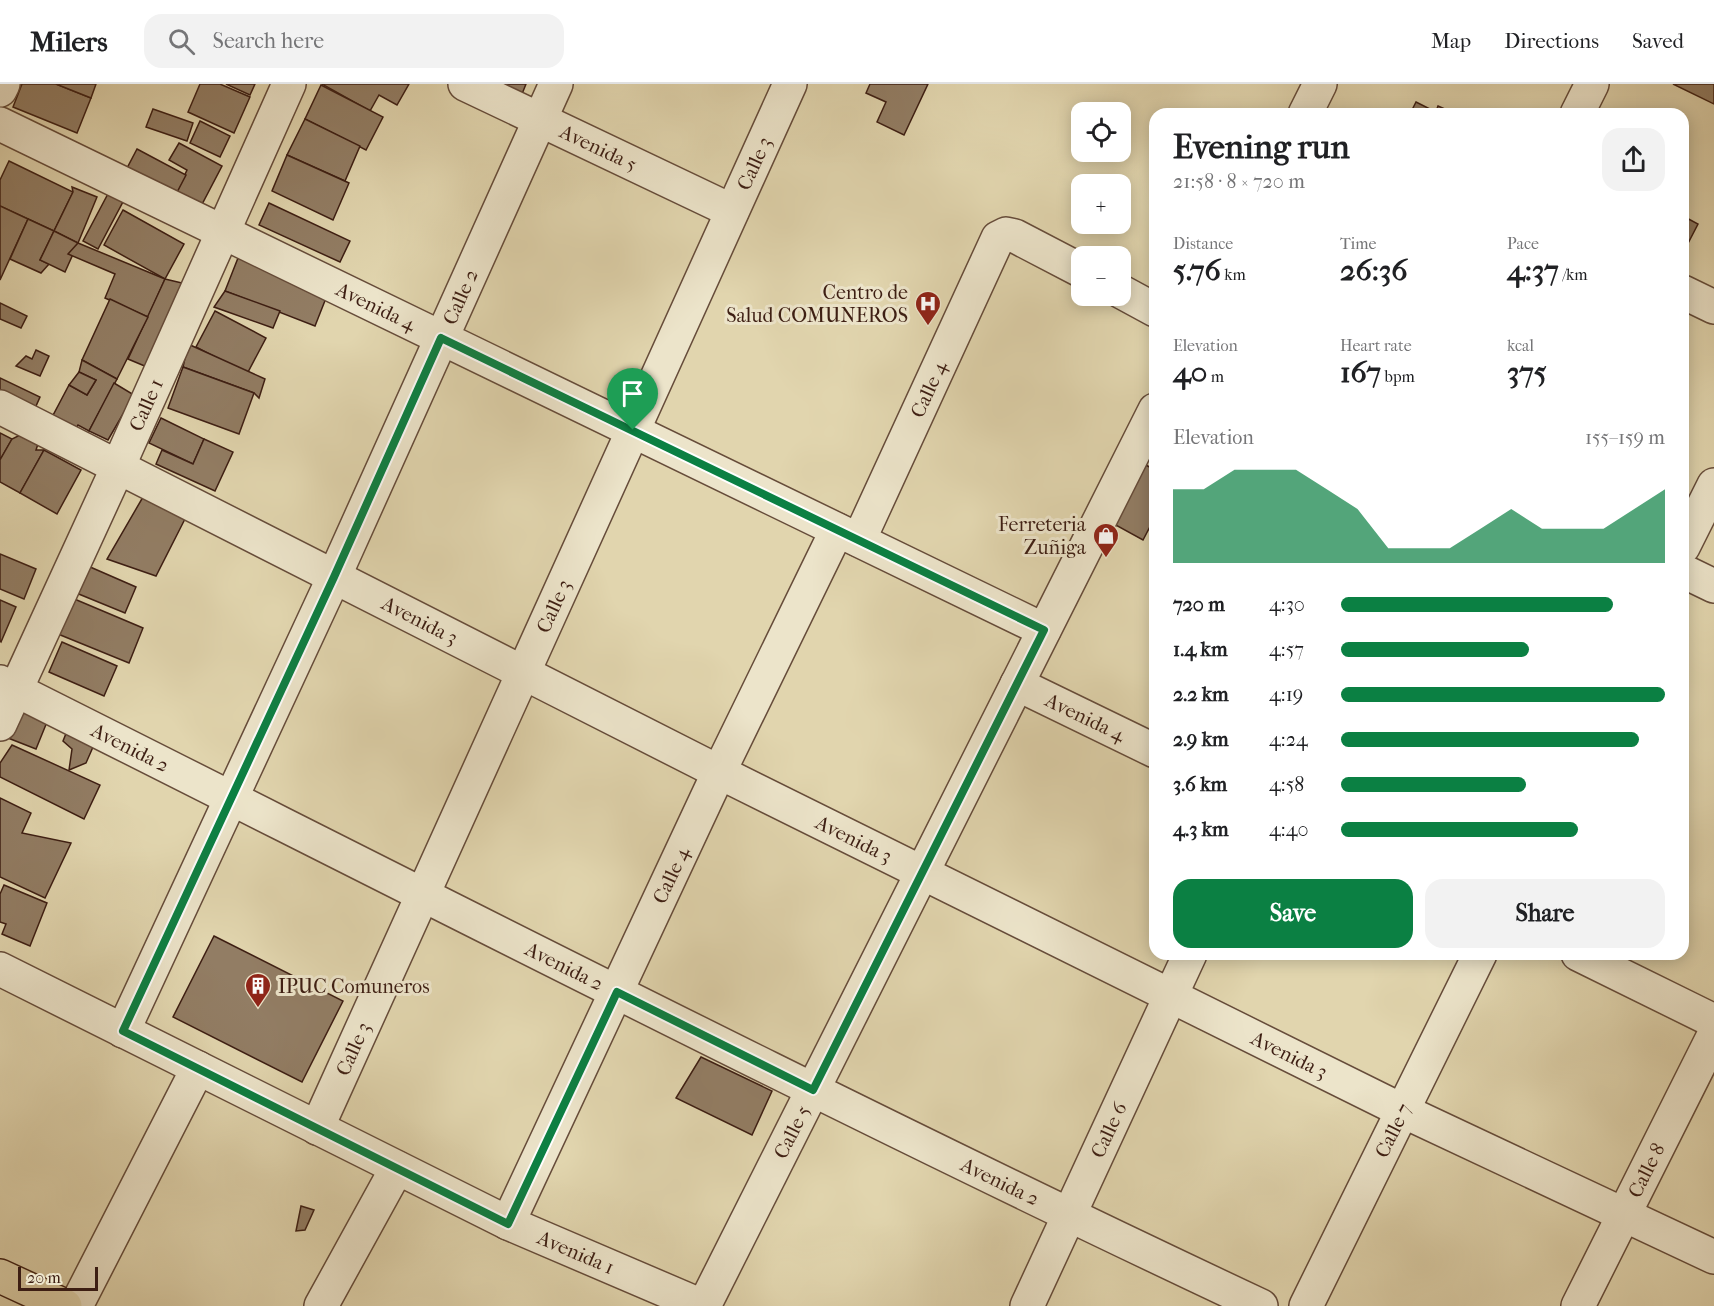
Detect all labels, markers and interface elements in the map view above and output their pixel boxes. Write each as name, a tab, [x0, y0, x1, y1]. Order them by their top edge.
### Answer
search box	[144, 14, 564, 68]
text: Milers	[30, 25, 108, 58]
icon: search	[165, 25, 198, 58]
text: Search here	[213, 28, 324, 54]
text: Map	[1431, 29, 1471, 53]
text: Directions	[1504, 29, 1599, 53]
text: Saved	[1632, 29, 1684, 53]
map controls	[1071, 102, 1131, 306]
button: locate	[1071, 102, 1131, 162]
street label: Avenida 5	[555, 119, 641, 176]
text: Evening run	[1173, 128, 1350, 167]
button: share	[1602, 128, 1665, 191]
street label: Calle 3	[732, 133, 777, 194]
text: 21:58 · 8 × 720 m	[1173, 170, 1305, 193]
button: +	[1071, 174, 1131, 234]
text: Distance	[1173, 234, 1233, 253]
text: Time	[1340, 234, 1376, 253]
text: Pace	[1507, 234, 1539, 253]
button: −	[1071, 246, 1131, 306]
text: 5.76	[1173, 253, 1221, 288]
text: 26:36	[1340, 253, 1408, 288]
text: 4:37	[1507, 253, 1559, 288]
text: km	[1221, 265, 1246, 284]
text: /km	[1559, 265, 1588, 284]
street label: Calle 2	[438, 266, 483, 328]
street label: Avenida 4	[331, 277, 421, 336]
place label: Centro de Salud COMUNEROS	[726, 281, 908, 327]
hospital icon: Centro de Salud COMUNEROS	[913, 289, 943, 327]
text: Elevation	[1173, 336, 1238, 355]
text: Heart rate	[1340, 336, 1412, 355]
text: kcal	[1507, 336, 1534, 355]
text: 40	[1173, 355, 1207, 390]
text: 167	[1340, 355, 1381, 390]
text: 375	[1507, 355, 1547, 390]
street label: Calle 4	[906, 356, 952, 421]
text: m	[1207, 367, 1224, 386]
text: bpm	[1381, 367, 1415, 386]
pin	[607, 368, 658, 430]
street label: Calle 1	[125, 375, 168, 435]
icon: arrive	[616, 377, 649, 410]
text: Elevation	[1173, 426, 1254, 449]
text: 155–159 m	[1585, 426, 1665, 449]
place label: Ferreteria Zuñiga	[998, 513, 1087, 559]
shop icon: Ferreteria Zuñiga	[1091, 521, 1121, 559]
street label: Calle 3	[532, 576, 576, 637]
street label: Avenida 3	[377, 591, 462, 649]
text: 720 m	[1173, 593, 1225, 616]
text: 4:30	[1269, 593, 1305, 616]
text: 1.4 km	[1173, 638, 1228, 661]
text: 4:57	[1269, 638, 1304, 661]
text: 2.2 km	[1173, 683, 1229, 706]
text: 4:19	[1269, 683, 1303, 706]
street label: Avenida 4	[1041, 688, 1130, 747]
street label: Avenida 2	[87, 718, 173, 777]
text: 2.9 km	[1173, 728, 1229, 751]
text: 4:24	[1269, 728, 1308, 751]
text: 3.6 km	[1173, 773, 1227, 796]
text: 4:58	[1269, 773, 1304, 796]
street label: Avenida 3	[811, 810, 896, 868]
text: 4.3 km	[1173, 818, 1229, 841]
text: 4:40	[1269, 818, 1309, 841]
street label: Calle 4	[648, 842, 695, 907]
button: Save	[1173, 879, 1413, 948]
button: Share	[1425, 879, 1665, 948]
street label: Avenida 2	[521, 937, 607, 996]
building icon: IPUC Comuneros	[243, 971, 273, 1009]
place label: IPUC Comuneros	[278, 975, 430, 998]
street label: Calle 3	[331, 1019, 375, 1079]
street label: Avenida 3	[1246, 1026, 1331, 1084]
street label: Calle 6	[1086, 1099, 1132, 1162]
street label: Calle 7	[1370, 1099, 1417, 1161]
street label: Calle 5	[769, 1102, 815, 1162]
street label: Calle 8	[1623, 1139, 1670, 1201]
street label: Avenida 2	[956, 1153, 1043, 1211]
street label: Avenida 1	[533, 1226, 618, 1279]
scale bar	[18, 1264, 98, 1292]
text: 20 m	[27, 1268, 61, 1287]

